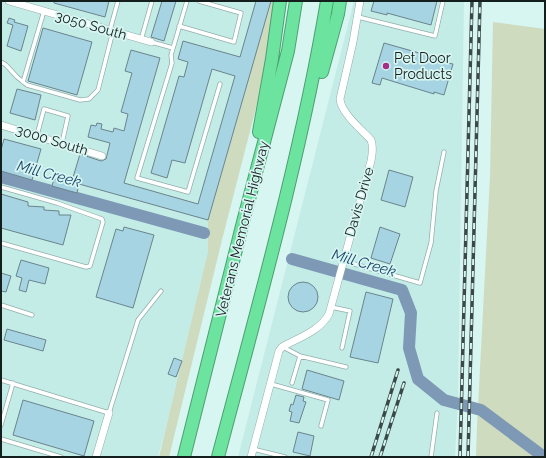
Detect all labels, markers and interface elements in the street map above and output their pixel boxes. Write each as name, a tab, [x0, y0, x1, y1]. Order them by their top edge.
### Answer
street label: 3050 South	[53, 7, 129, 43]
place label: Pet Door Products	[394, 50, 452, 82]
marker: Pet Door Products	[381, 61, 391, 71]
street label: 3000 South	[14, 121, 90, 159]
street label: Veterans Memorial Highway	[212, 139, 272, 319]
water label: Mill Creek	[15, 157, 83, 191]
street label: Davis Drive	[341, 165, 377, 239]
water label: Mill Creek	[330, 245, 398, 281]

